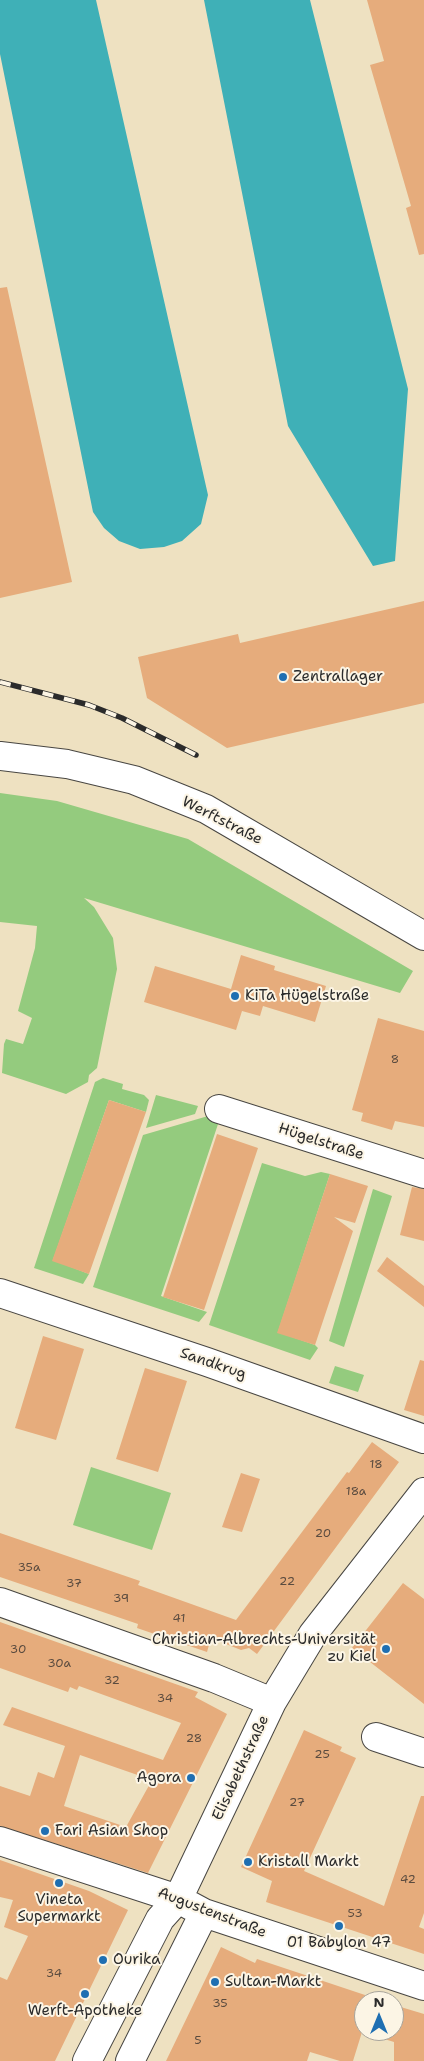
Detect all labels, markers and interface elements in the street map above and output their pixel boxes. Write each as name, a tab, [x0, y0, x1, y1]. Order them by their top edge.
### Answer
place label: Zentrallager	[293, 668, 383, 686]
marker: Zentrallager	[277, 671, 289, 683]
street label: Werftstraße	[179, 793, 265, 849]
place label: KiTa Hügelstraße	[245, 987, 369, 1005]
marker: KiTa Hügelstraße	[229, 990, 241, 1002]
house number: 8	[391, 1053, 399, 1067]
street label: Hügelstraße	[276, 1120, 366, 1164]
street label: Sandkrug	[178, 1344, 248, 1384]
house number: 18	[369, 1458, 383, 1472]
house number: 18a	[346, 1485, 366, 1499]
house number: 20	[315, 1527, 331, 1541]
house number: 35a	[18, 1561, 40, 1575]
house number: 22	[279, 1575, 295, 1589]
house number: 37	[66, 1577, 82, 1591]
house number: 39	[113, 1592, 129, 1606]
house number: 41	[173, 1612, 185, 1626]
place label: Christian-Albrechts-Universität zu Kiel	[152, 1631, 376, 1666]
house number: 30	[10, 1643, 26, 1657]
marker: Christian-Albrechts-Universität zu Kiel	[380, 1643, 392, 1655]
house number: 30a	[47, 1657, 71, 1671]
house number: 32	[104, 1674, 120, 1688]
house number: 34	[157, 1692, 173, 1706]
street label: Elisabethstraße	[209, 1713, 273, 1823]
house number: 28	[186, 1732, 202, 1746]
house number: 25	[314, 1748, 330, 1762]
place label: Agora	[137, 1769, 181, 1787]
marker: Agora	[185, 1772, 197, 1784]
house number: 27	[289, 1796, 305, 1810]
place label: Fari Asian Shop	[55, 1822, 168, 1840]
marker: Fari Asian Shop	[39, 1825, 51, 1837]
place label: Kristall Markt	[258, 1853, 359, 1871]
marker: Kristall Markt	[242, 1856, 254, 1868]
house number: 42	[400, 1873, 416, 1887]
marker: Vineta Supermarkt	[53, 1877, 65, 1889]
street label: Augustenstraße	[155, 1884, 269, 1942]
place label: Vineta Supermarkt	[17, 1891, 101, 1926]
house number: 53	[347, 1907, 363, 1921]
marker: 01 Babylon 47	[333, 1920, 345, 1932]
place label: 01 Babylon 47	[287, 1934, 391, 1952]
place label: Ourika	[113, 1951, 160, 1969]
marker: Ourika	[97, 1954, 109, 1966]
house number: 34	[46, 1967, 62, 1981]
place label: Sultan-Markt	[225, 1973, 321, 1991]
marker: Sultan-Markt	[209, 1976, 221, 1988]
marker: Werft-Apotheke	[79, 1988, 91, 2000]
north arrow	[354, 1991, 404, 2041]
text: N	[373, 1993, 385, 2011]
house number: 35	[212, 1997, 228, 2011]
place label: Werft-Apotheke	[28, 2002, 142, 2020]
house number: 5	[194, 2034, 202, 2048]

